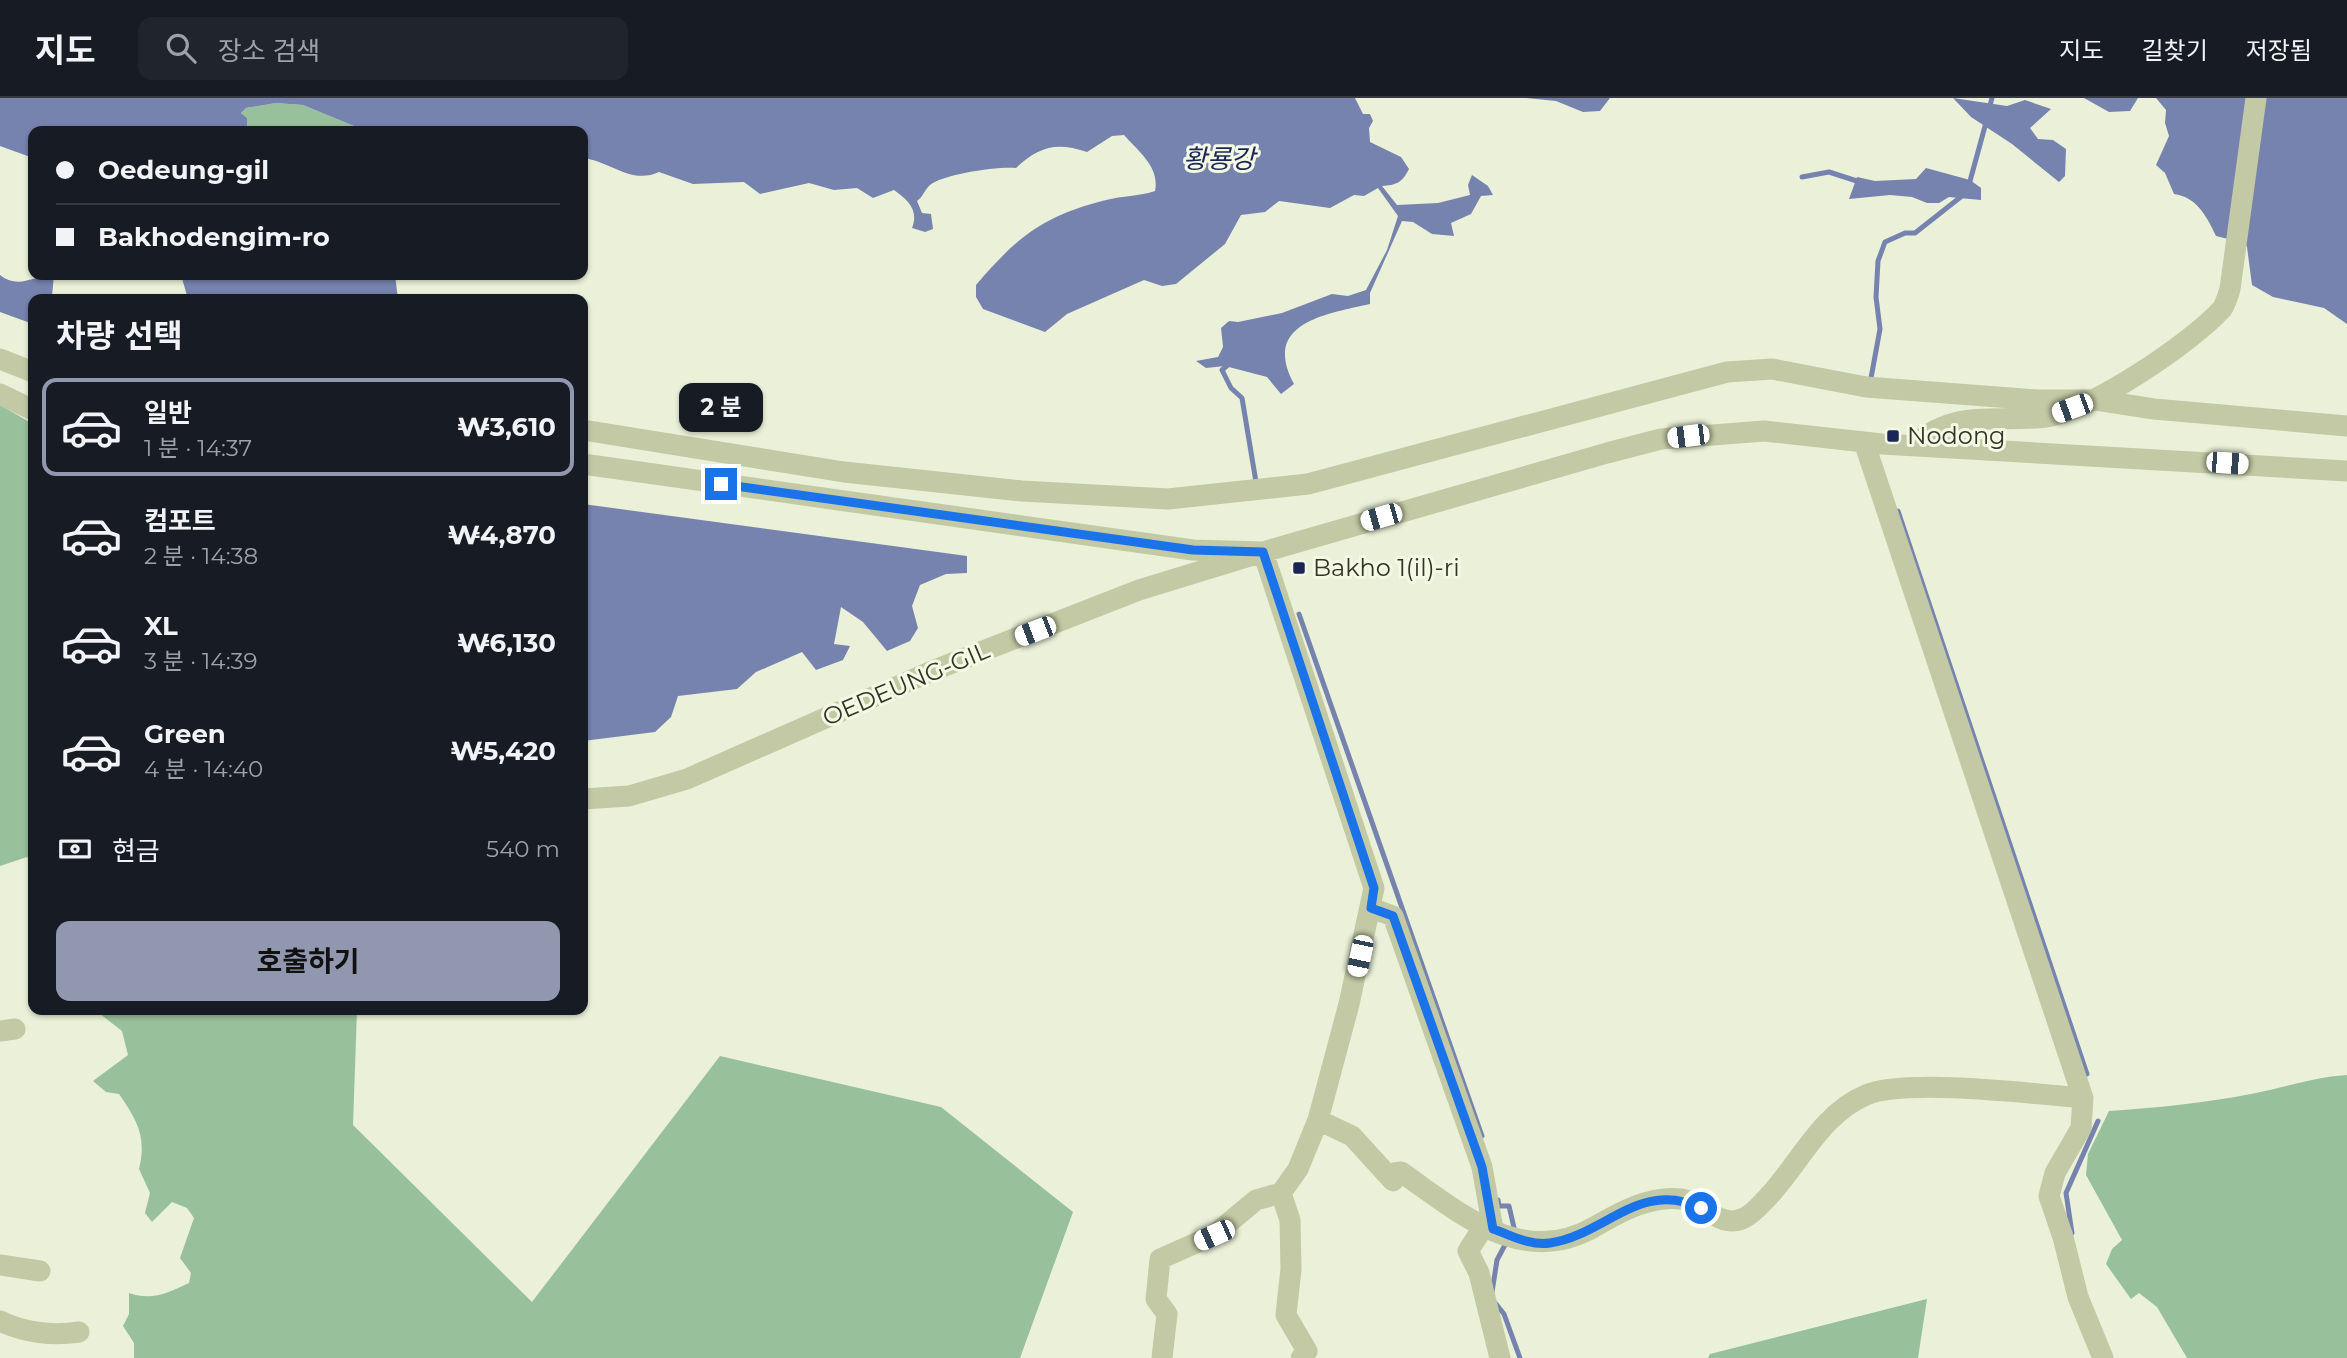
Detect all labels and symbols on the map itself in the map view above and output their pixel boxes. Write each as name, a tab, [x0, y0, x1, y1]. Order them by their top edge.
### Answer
water label: 황룡강	[1183, 143, 1258, 175]
callout: 2 분	[679, 382, 763, 432]
car	[2049, 391, 2096, 425]
place label: Nodong	[1907, 421, 2006, 450]
car	[1666, 423, 1711, 449]
marker: Nodong	[1885, 428, 1901, 444]
car	[2206, 451, 2249, 475]
route end	[705, 468, 737, 500]
car	[1358, 501, 1405, 533]
place label: Bakho 1(il)-ri	[1313, 553, 1460, 582]
marker: Bakho 1(il)-ri	[1291, 560, 1307, 576]
car	[1012, 614, 1059, 648]
street label: OEDEUNG-GIL	[818, 635, 994, 732]
car	[1346, 933, 1375, 979]
route start	[1685, 1192, 1717, 1224]
car	[1191, 1217, 1238, 1253]

